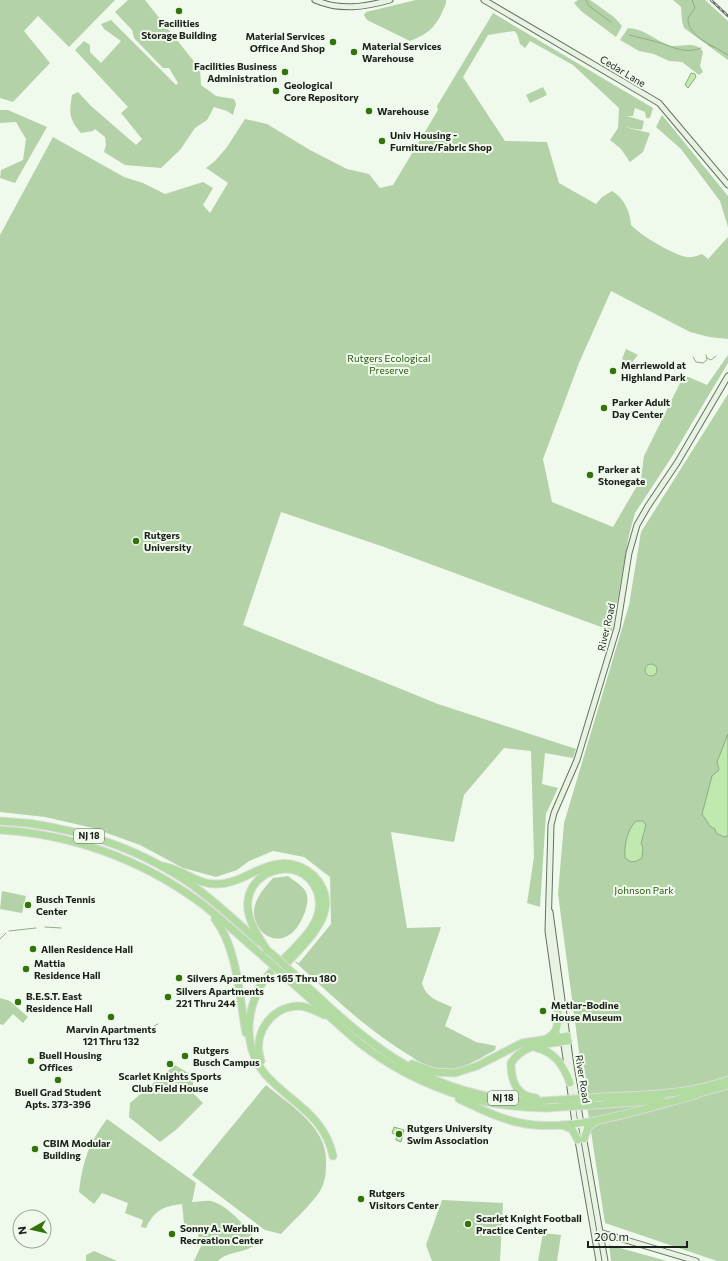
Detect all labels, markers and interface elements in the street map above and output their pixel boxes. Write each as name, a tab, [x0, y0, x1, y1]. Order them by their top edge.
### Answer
marker: Facilities Storage Building	[174, 6, 184, 16]
place label: Facilities Storage Building	[141, 17, 217, 41]
place label: Material Services Office And Shop	[246, 30, 325, 54]
marker: Material Services Office And Shop	[328, 37, 338, 47]
place label: Material Services Warehouse	[362, 40, 442, 64]
marker: Material Services Warehouse	[349, 47, 359, 57]
street label: Cedar Lane	[598, 53, 648, 89]
place label: Facilities Business Administration	[194, 60, 277, 84]
marker: Facilities Business Administration	[280, 67, 290, 77]
place label: Geological Core Repository	[284, 79, 359, 103]
marker: Geological Core Repository	[271, 86, 281, 96]
place label: Warehouse	[377, 105, 429, 117]
marker: Warehouse	[364, 106, 374, 116]
place label: Univ Housing - Furniture/Fabric Shop	[390, 129, 492, 153]
marker: Univ Housing - Furniture/Fabric Shop	[377, 136, 387, 146]
park label: Rutgers Ecological Preserve	[347, 352, 431, 376]
place label: Merriewold at Highland Park	[621, 359, 686, 383]
marker: Merriewold at Highland Park	[608, 366, 618, 376]
place label: Parker Adult Day Center	[612, 396, 670, 420]
marker: Parker Adult Day Center	[599, 403, 609, 413]
place label: Parker at Stonegate	[598, 463, 645, 487]
marker: Parker at Stonegate	[585, 470, 595, 480]
place label: Rutgers University	[144, 529, 192, 553]
marker: Rutgers University	[131, 536, 141, 546]
street label: River Road	[595, 602, 617, 652]
road number: NJ 18	[74, 829, 104, 843]
park label: Johnson Park	[614, 884, 674, 896]
place label: Busch Tennis Center	[36, 893, 96, 917]
marker: Busch Tennis Center	[23, 900, 33, 910]
place label: Allen Residence Hall	[41, 943, 133, 955]
marker: Allen Residence Hall	[28, 944, 38, 954]
place label: Mattia Residence Hall	[34, 957, 101, 981]
marker: Mattia Residence Hall	[21, 964, 31, 974]
place label: Silvers Apartments 165 Thru 180	[187, 972, 337, 984]
marker: Silvers Apartments 165 Thru 180	[174, 973, 184, 983]
place label: Silvers Apartments 221 Thru 244	[176, 985, 264, 1009]
place label: B.E.S.T. East Residence Hall	[26, 990, 93, 1014]
marker: Silvers Apartments 221 Thru 244	[163, 992, 173, 1002]
marker: B.E.S.T. East Residence Hall	[13, 997, 23, 1007]
place label: Metlar-Bodine House Museum	[551, 999, 622, 1023]
marker: Metlar-Bodine House Museum	[538, 1006, 548, 1016]
marker: Marvin Apartments 121 Thru 132	[106, 1012, 116, 1022]
place label: Marvin Apartments 121 Thru 132	[66, 1023, 156, 1047]
place label: Rutgers Busch Campus	[193, 1044, 260, 1068]
place label: Buell Housing Offices	[39, 1049, 102, 1073]
marker: Rutgers Busch Campus	[180, 1051, 190, 1061]
street label: River Road	[573, 1054, 593, 1104]
marker: Buell Housing Offices	[26, 1056, 36, 1066]
marker: Scarlet Knights Sports Club Field House	[165, 1059, 175, 1069]
place label: Scarlet Knights Sports Club Field House	[119, 1070, 222, 1094]
marker: Buell Grad Student Apts. 373-396	[53, 1075, 63, 1085]
place label: Buell Grad Student Apts. 373-396	[15, 1086, 101, 1110]
road number: NJ 18	[488, 1091, 518, 1105]
place label: Rutgers University Swim Association	[407, 1122, 493, 1146]
marker: Rutgers University Swim Association	[394, 1129, 404, 1139]
place label: CBIM Modular Building	[43, 1137, 110, 1161]
marker: CBIM Modular Building	[30, 1144, 40, 1154]
place label: Rutgers Visitors Center	[369, 1187, 439, 1211]
marker: Rutgers Visitors Center	[356, 1194, 366, 1204]
north arrow	[12, 1209, 52, 1249]
place label: Scarlet Knight Football Practice Center	[476, 1212, 582, 1236]
marker: Scarlet Knight Football Practice Center	[463, 1219, 473, 1229]
place label: Sonny A. Werblin Recreation Center	[180, 1222, 263, 1246]
scale bar	[588, 1223, 687, 1249]
text: N	[15, 1225, 29, 1235]
marker: Sonny A. Werblin Recreation Center	[167, 1229, 177, 1239]
text: 200 m	[594, 1229, 629, 1243]

